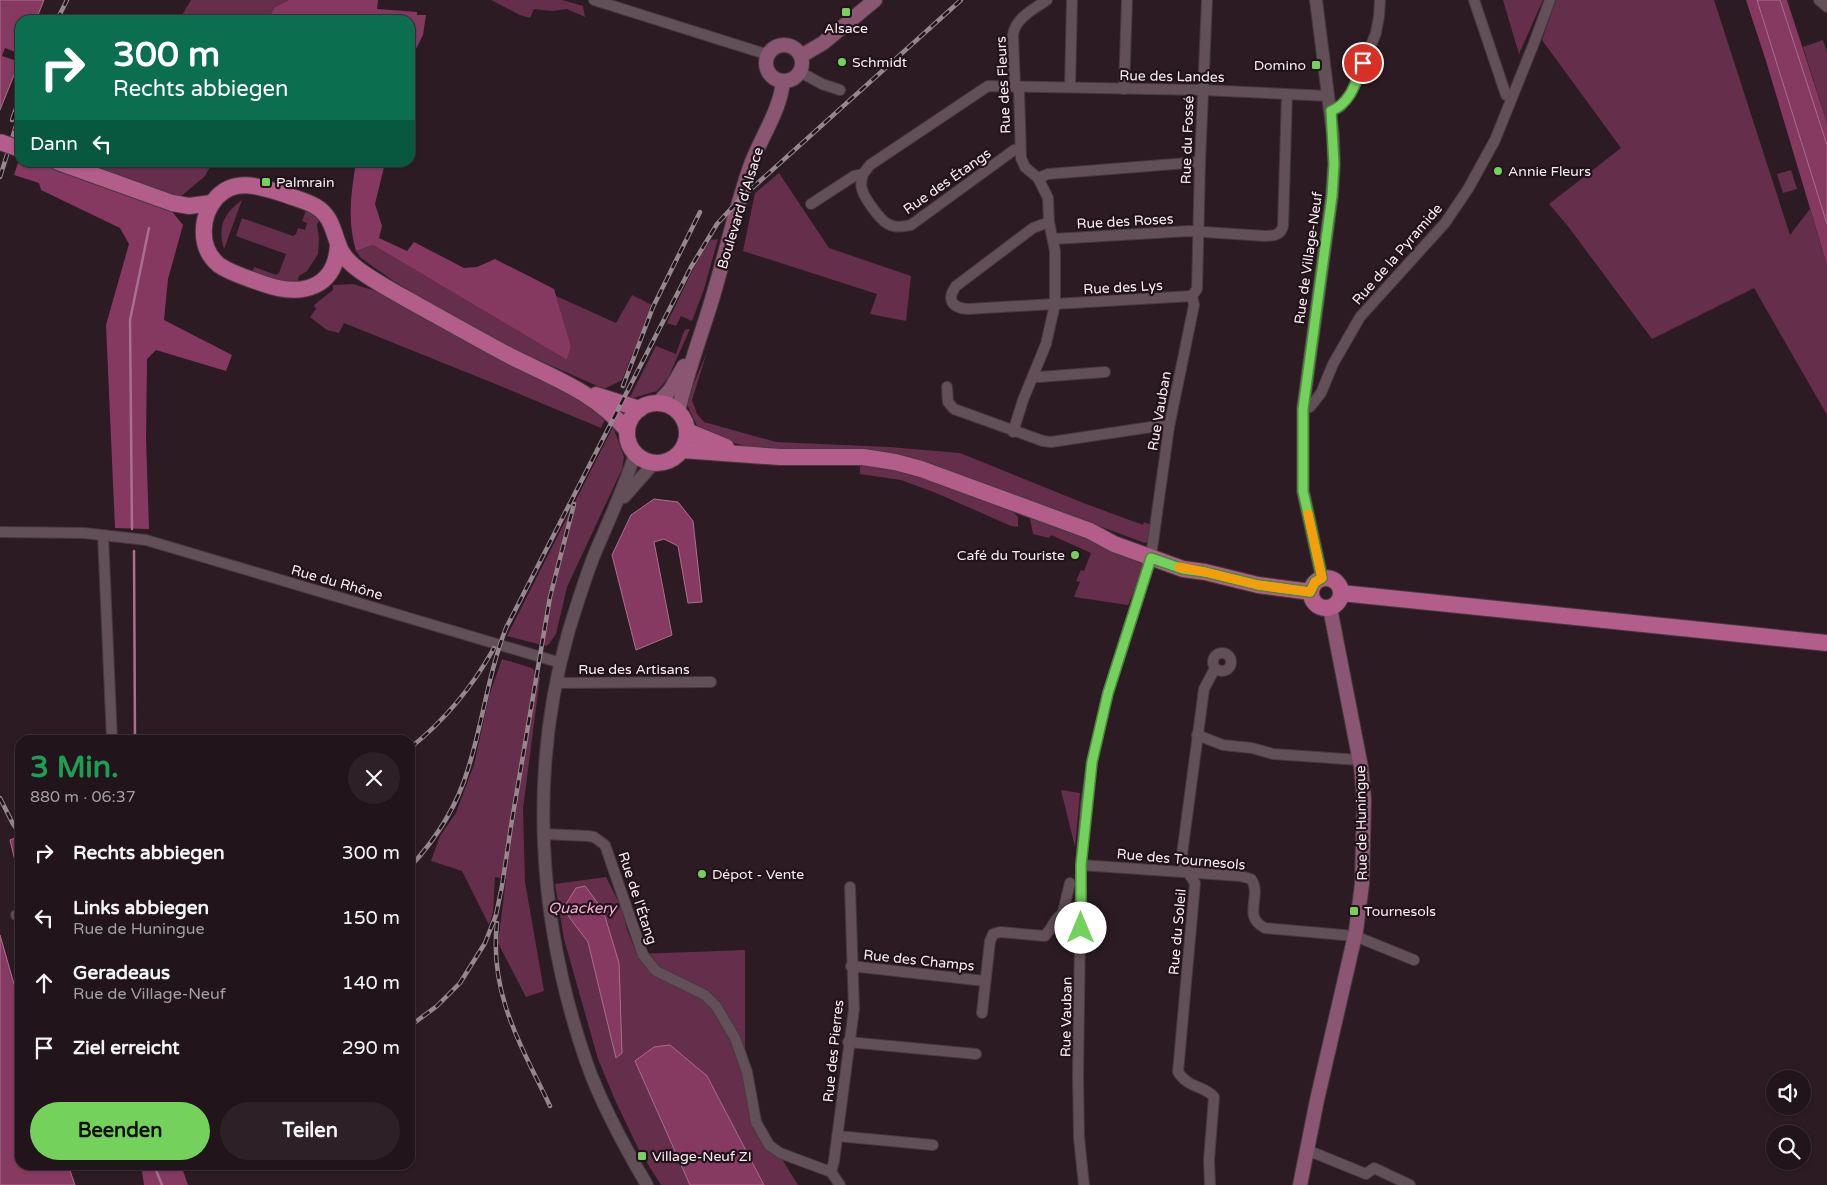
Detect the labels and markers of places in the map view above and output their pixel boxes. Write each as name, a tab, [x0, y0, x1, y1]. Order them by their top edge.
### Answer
marker: Alsace	[840, 6, 852, 18]
place label: Alsace	[824, 20, 868, 37]
pin	[1342, 42, 1384, 84]
place label: Schmidt	[852, 54, 908, 71]
marker: Schmidt	[836, 56, 848, 68]
place label: Domino	[1254, 57, 1306, 74]
marker: Domino	[1310, 59, 1322, 71]
place label: Annie Fleurs	[1508, 163, 1591, 180]
marker: Annie Fleurs	[1492, 165, 1504, 177]
place label: Palmrain	[276, 174, 335, 191]
marker: Palmrain	[260, 176, 272, 188]
place label: Café du Touriste	[957, 547, 1065, 564]
marker: Café du Touriste	[1069, 549, 1081, 561]
place label: Dépot - Vente	[712, 866, 804, 883]
marker: Dépot - Vente	[696, 868, 708, 880]
place label: Tournesols	[1364, 903, 1436, 920]
marker: Tournesols	[1348, 905, 1360, 917]
place label: Village-Neuf ZI	[652, 1148, 752, 1165]
marker: Village-Neuf ZI	[636, 1150, 648, 1162]

